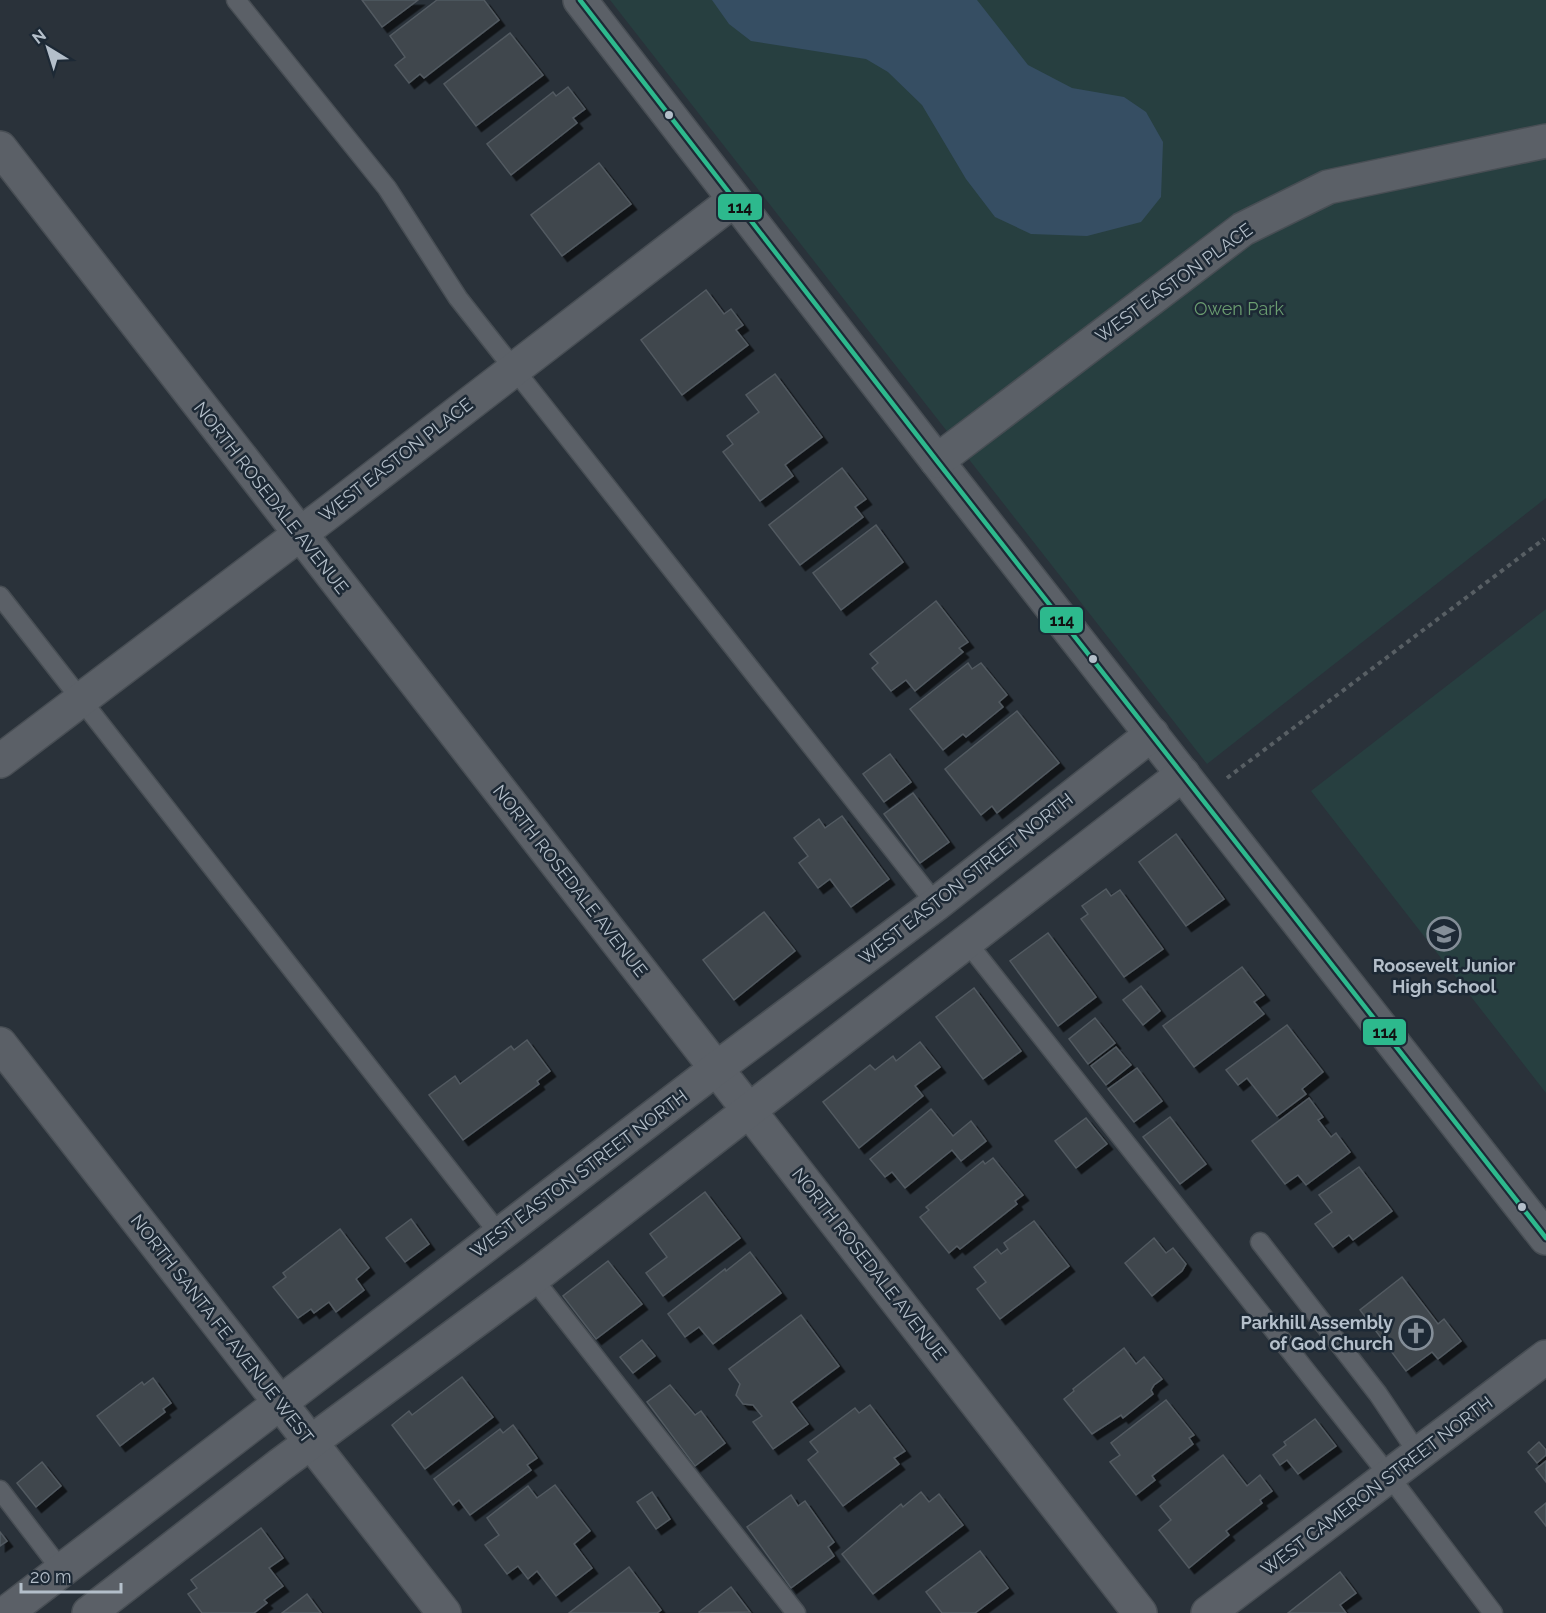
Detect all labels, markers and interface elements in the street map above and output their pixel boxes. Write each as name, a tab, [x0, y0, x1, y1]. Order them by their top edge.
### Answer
north arrow	[18, 18, 78, 78]
text: N	[28, 25, 50, 48]
unlabelled marker	[663, 109, 675, 121]
line badge: 114	[717, 193, 763, 221]
text: 114	[728, 198, 752, 217]
street label: WEST EASTON PLACE	[1091, 219, 1256, 347]
park label: Owen Park	[1194, 298, 1285, 319]
street label: WEST EASTON PLACE	[315, 393, 477, 526]
street label: NORTH ROSEDALE AVENUE	[190, 398, 353, 598]
line badge: 114	[1039, 606, 1084, 634]
text: 114	[1050, 611, 1074, 630]
unlabelled marker	[1087, 653, 1099, 665]
street label: NORTH ROSEDALE AVENUE	[489, 781, 652, 981]
street label: WEST EASTON STREET NORTH	[854, 788, 1077, 969]
school or university icon: Roosevelt Junior High School	[1426, 916, 1462, 952]
place label: Roosevelt Junior High School	[1373, 955, 1515, 997]
line badge: 114	[1362, 1018, 1407, 1046]
text: 114	[1373, 1023, 1397, 1042]
street label: WEST EASTON STREET NORTH	[466, 1085, 691, 1262]
street label: NORTH ROSEDALE AVENUE	[788, 1164, 951, 1364]
unlabelled marker	[1516, 1201, 1528, 1213]
street label: NORTH SANTA FE AVENUE WEST	[127, 1210, 318, 1447]
place label: Parkhill Assembly of God Church	[1241, 1312, 1393, 1354]
church icon: Parkhill Assembly of God Church	[1398, 1315, 1434, 1351]
street label: WEST CAMERON STREET NORTH	[1257, 1392, 1497, 1580]
scale bar	[21, 1556, 122, 1594]
text: 20 m	[30, 1566, 72, 1587]

